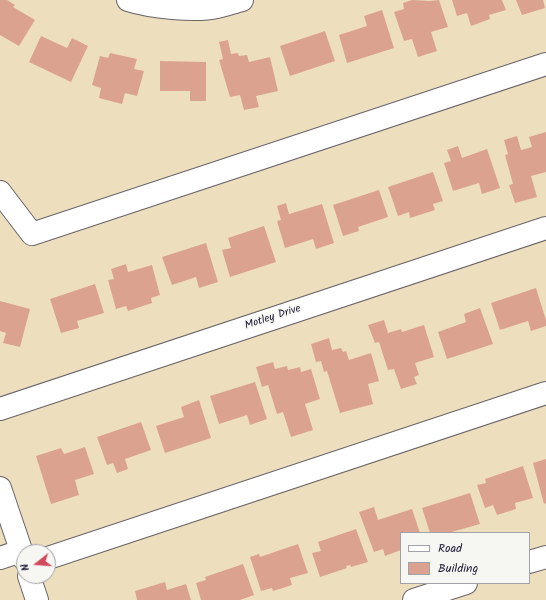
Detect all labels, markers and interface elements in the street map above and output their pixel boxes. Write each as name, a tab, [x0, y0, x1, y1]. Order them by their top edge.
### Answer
street label: Motley Drive	[243, 303, 303, 333]
legend	[400, 532, 530, 584]
text: Road	[438, 539, 462, 558]
north arrow	[16, 544, 56, 584]
text: Building	[438, 559, 478, 578]
text: N	[16, 561, 35, 573]

